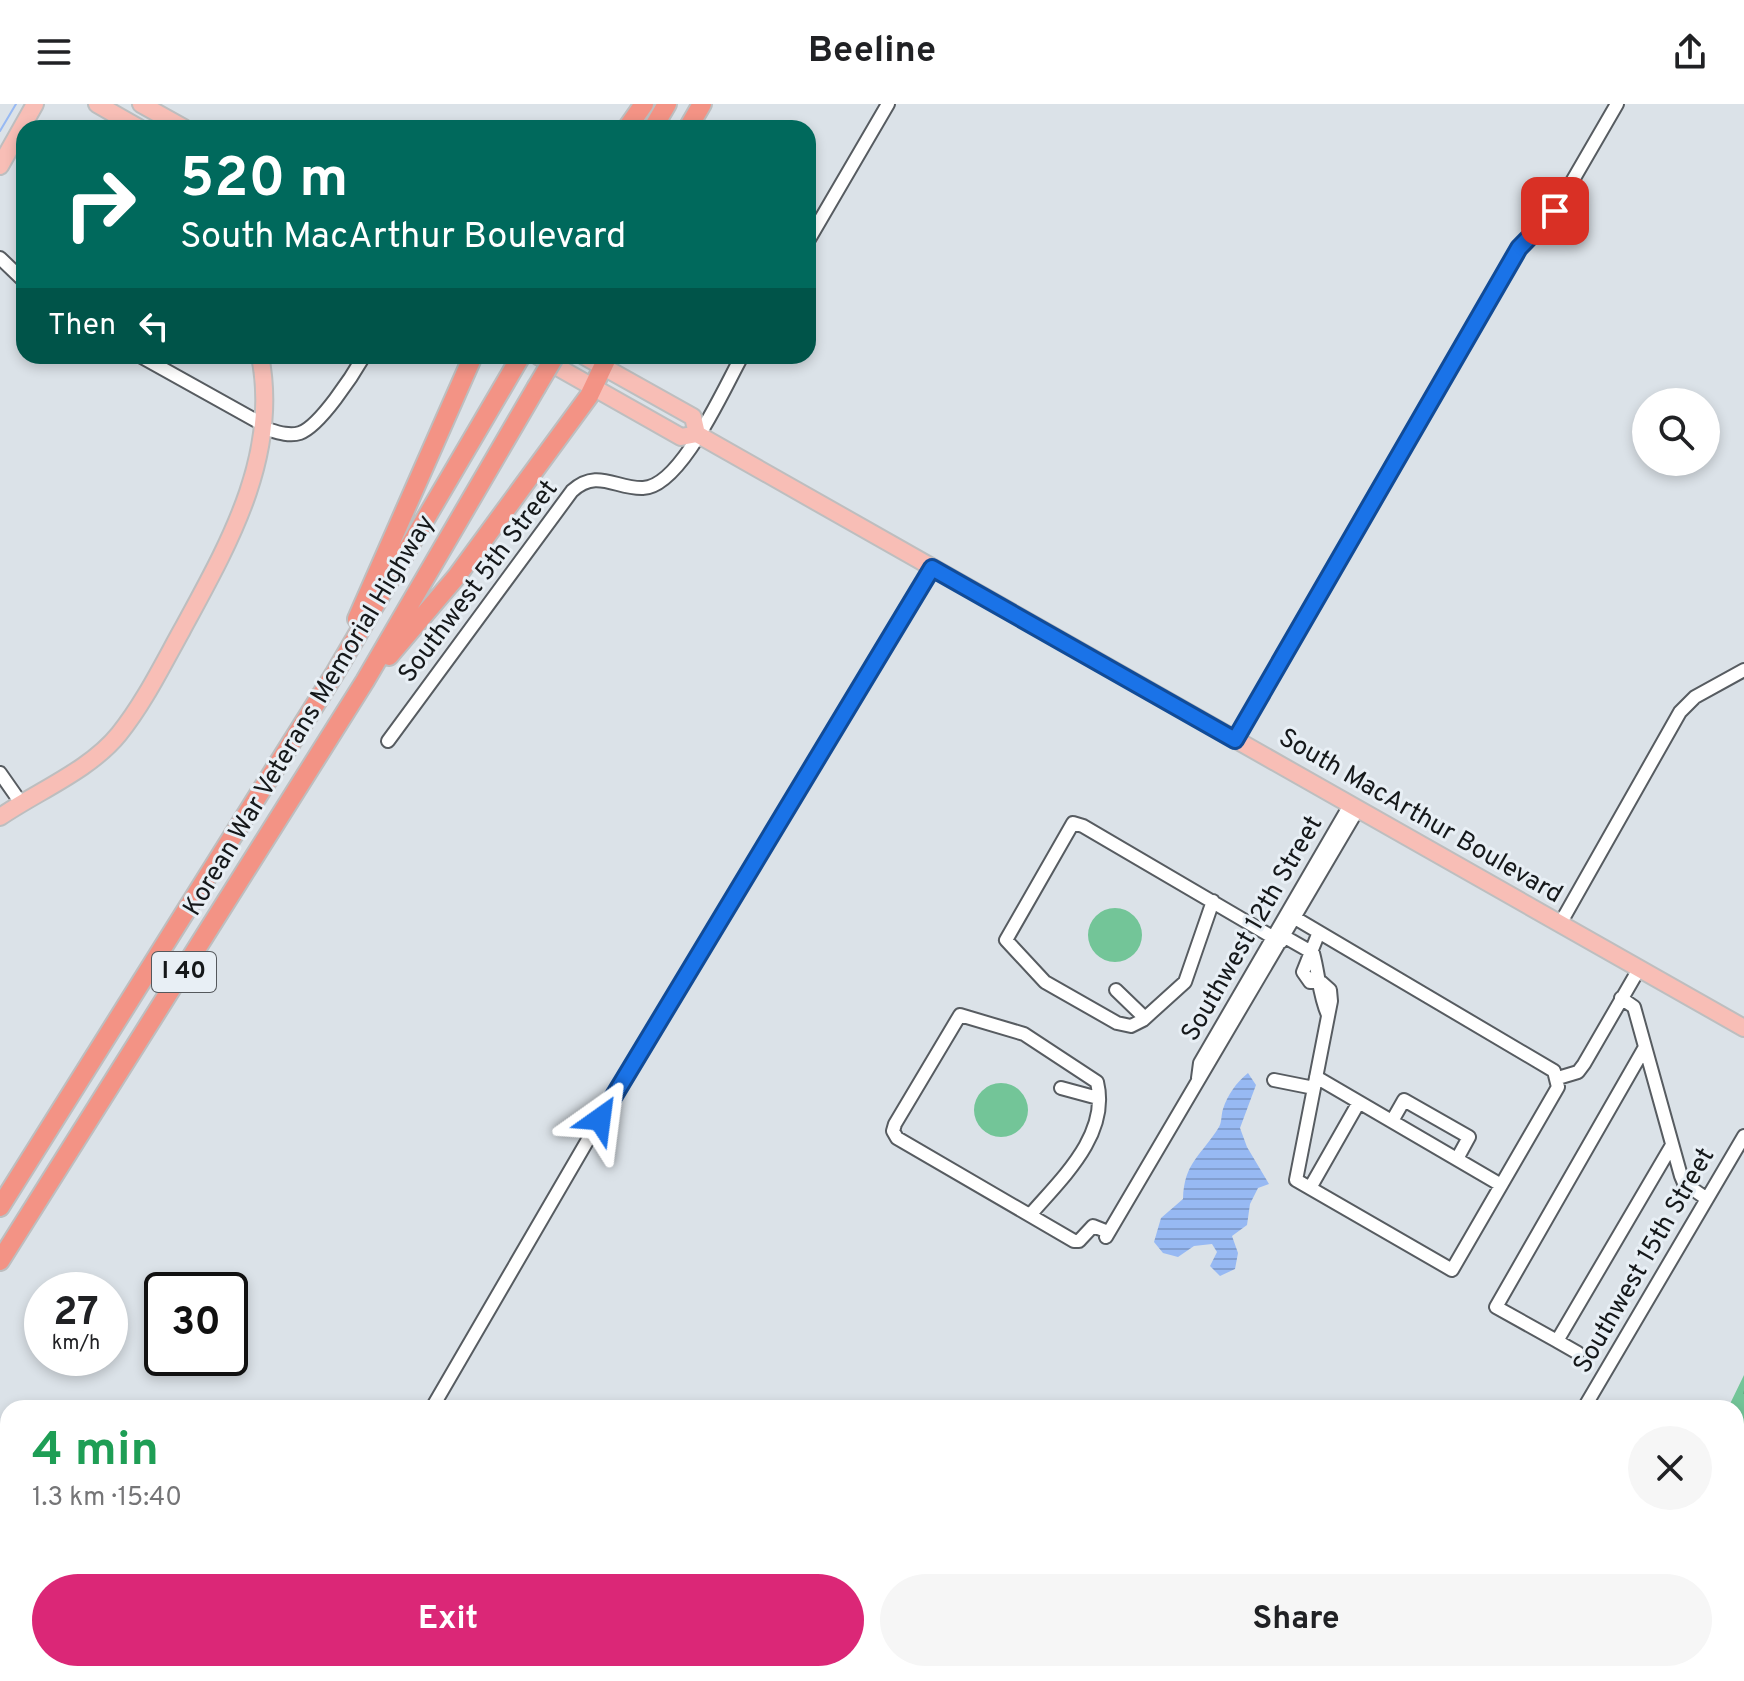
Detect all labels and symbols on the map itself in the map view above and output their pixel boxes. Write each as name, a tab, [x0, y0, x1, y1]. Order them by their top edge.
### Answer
pin	[1521, 177, 1589, 245]
street label: Southwest 5th Street	[392, 474, 566, 690]
street label: Korean War Veterans Memorial Highway	[177, 509, 443, 923]
street label: South MacArthur Boulevard	[1272, 722, 1568, 912]
street label: Southwest 12th Street	[1175, 810, 1331, 1048]
road number: I 40	[152, 952, 216, 992]
position arrow	[558, 1077, 642, 1161]
street label: Southwest 15th Street	[1567, 1142, 1723, 1380]
speed limit sign: 30	[144, 1272, 248, 1376]

